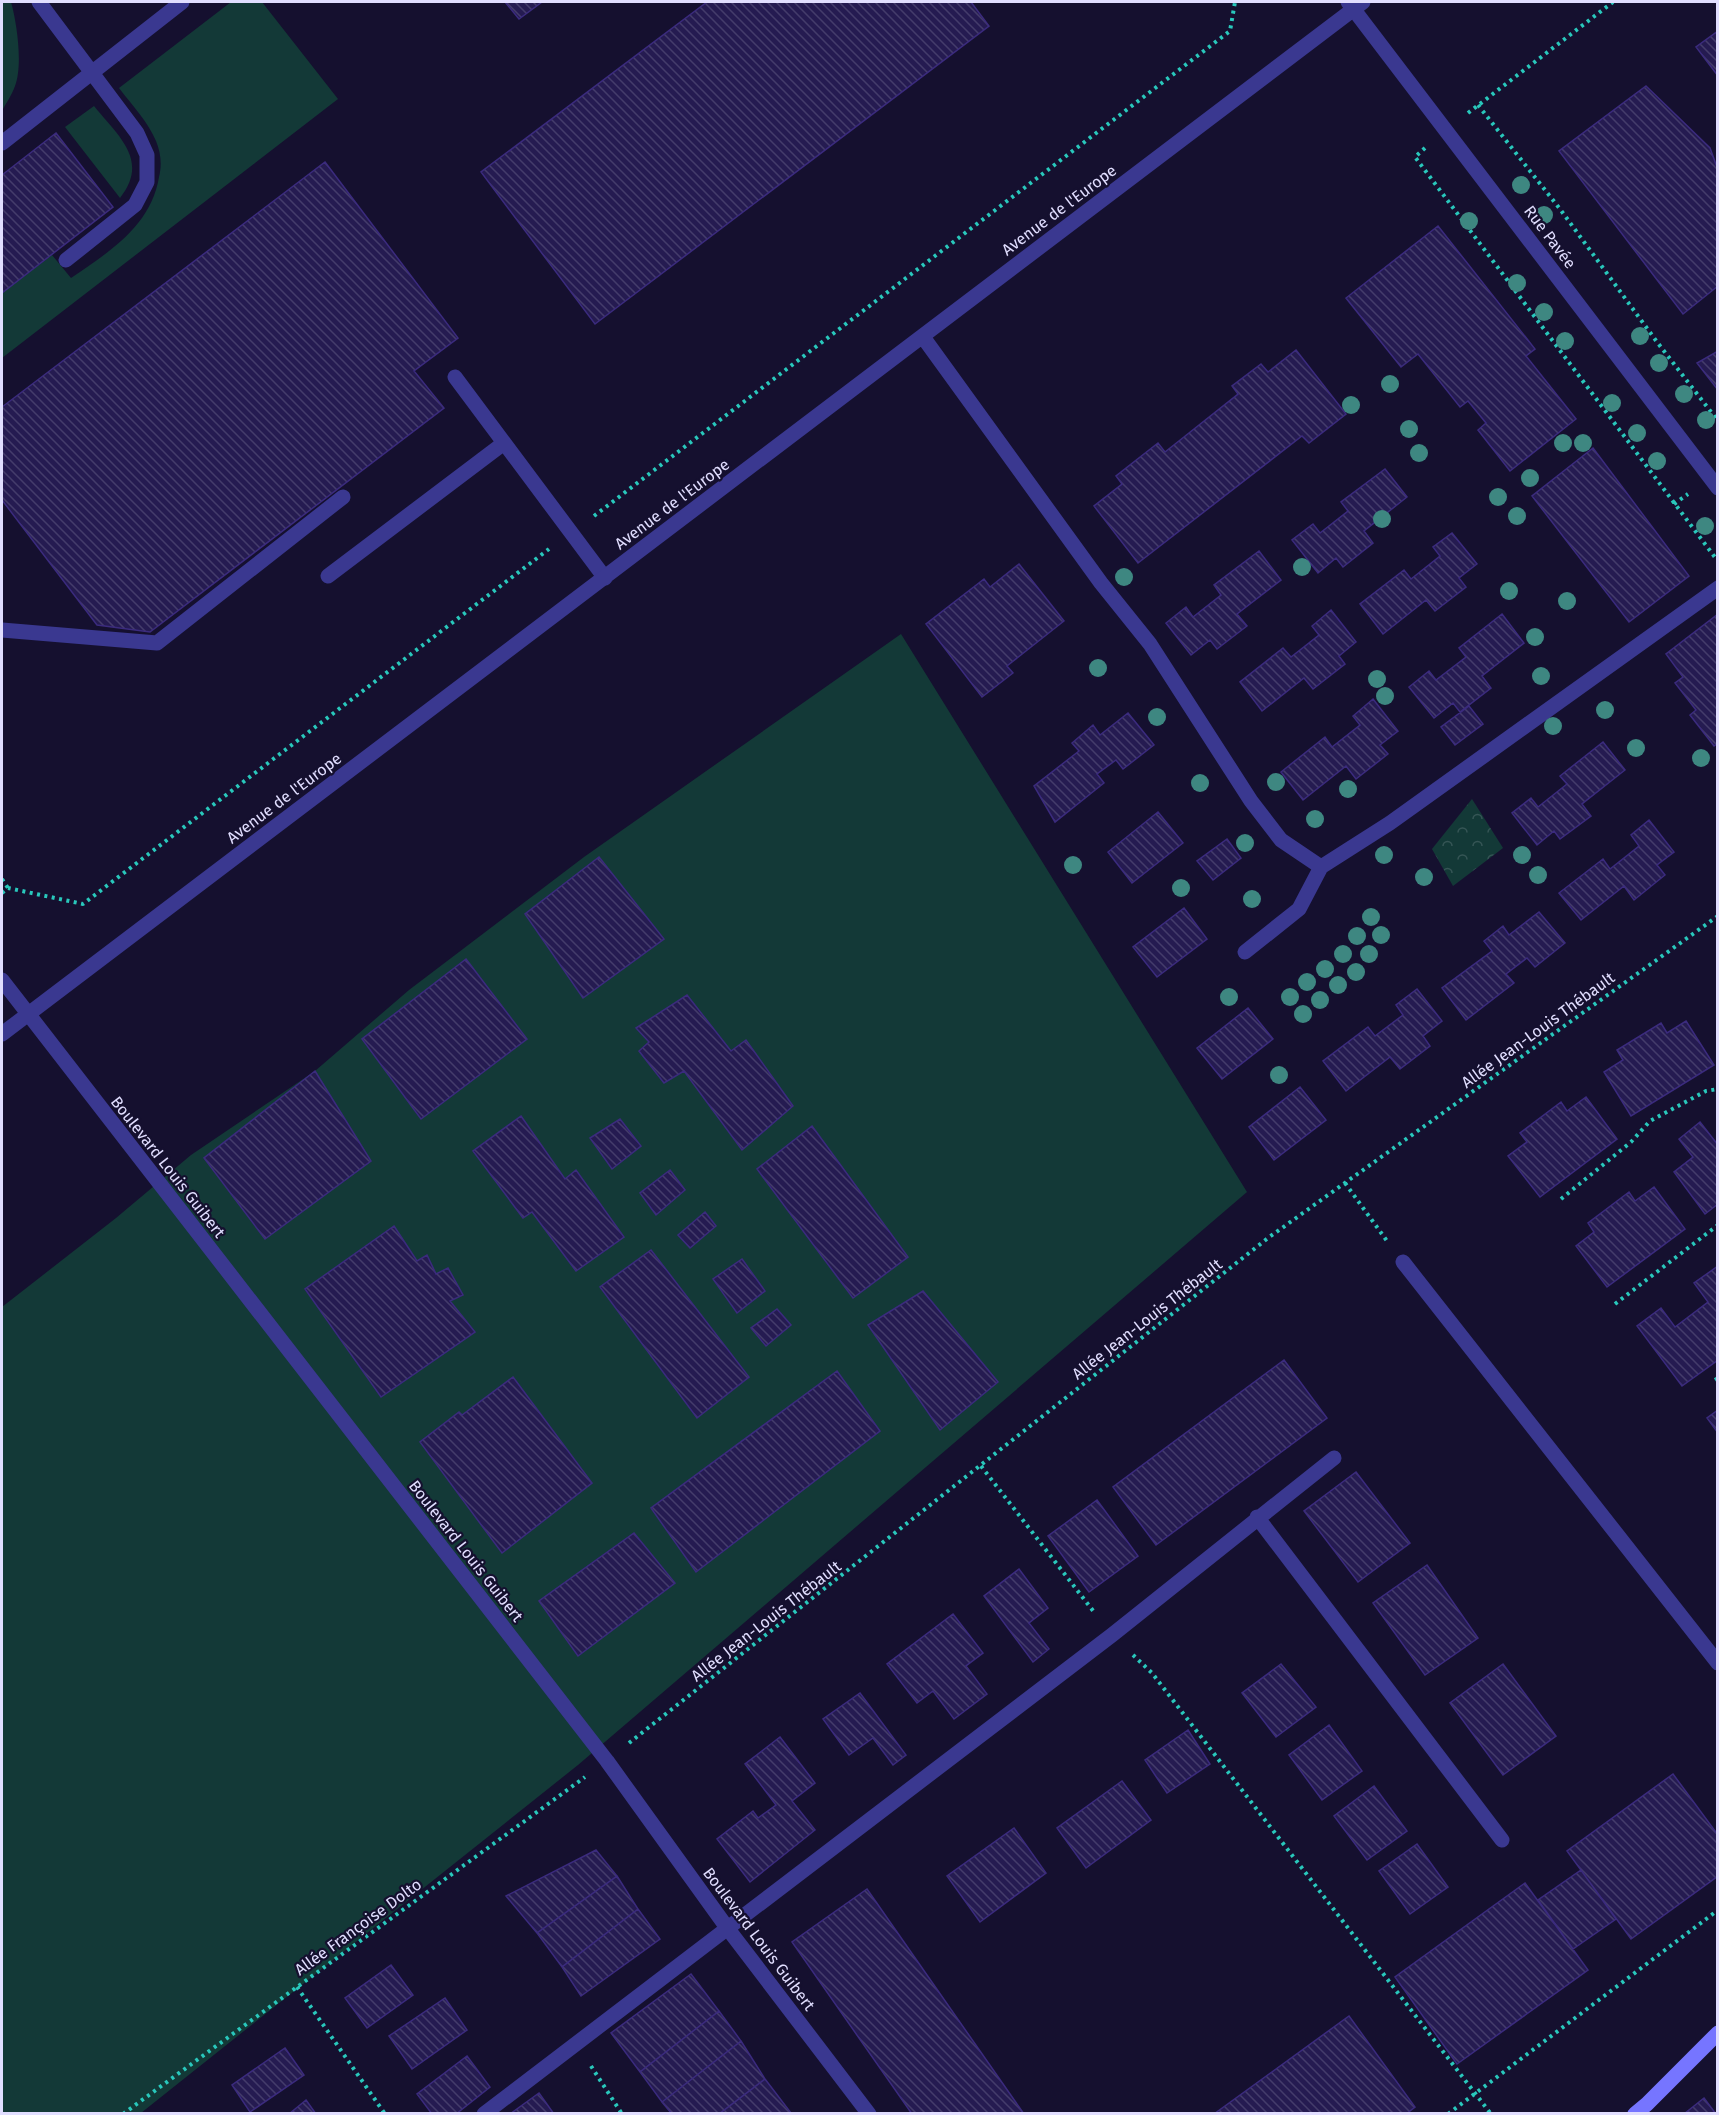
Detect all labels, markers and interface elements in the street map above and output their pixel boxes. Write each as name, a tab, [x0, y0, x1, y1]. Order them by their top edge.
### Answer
street label: Avenue de l'Europe	[998, 161, 1120, 259]
street label: Rue Pavée	[1520, 202, 1580, 272]
street label: Avenue de l'Europe	[611, 455, 733, 553]
street label: Avenue de l'Europe	[223, 749, 345, 847]
street label: Allée Jean-Louis Thébault	[1458, 968, 1618, 1092]
street label: Boulevard Louis Guibert	[107, 1093, 229, 1242]
street label: Allée Jean-Louis Thébault	[1068, 1255, 1226, 1383]
street label: Boulevard Louis Guibert	[405, 1477, 527, 1626]
street label: Allée Jean-Louis Thébault	[687, 1557, 845, 1685]
street label: Boulevard Louis Guibert	[699, 1864, 819, 2014]
street label: Allée Françoise Dolto	[291, 1875, 426, 1980]

